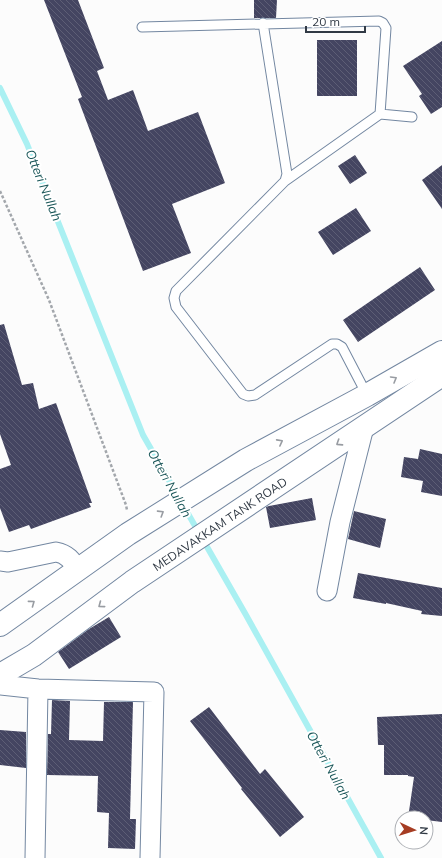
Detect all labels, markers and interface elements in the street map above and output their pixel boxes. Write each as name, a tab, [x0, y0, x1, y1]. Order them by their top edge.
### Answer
scale bar	[306, 8, 365, 34]
text: 20 m	[312, 14, 340, 29]
water label: Otteri Nullah	[22, 147, 66, 223]
one-way arrow	[390, 377, 397, 384]
one-way arrow	[337, 438, 344, 445]
one-way arrow	[276, 439, 283, 446]
water label: Otteri Nullah	[145, 446, 195, 520]
street label: MEDAVAKKAM TANK ROAD	[150, 473, 290, 574]
one-way arrow	[157, 510, 164, 518]
one-way arrow	[98, 600, 105, 607]
one-way arrow	[27, 601, 34, 608]
water label: Otteri Nullah	[304, 728, 354, 802]
north arrow	[394, 810, 434, 850]
text: N	[417, 826, 431, 835]

